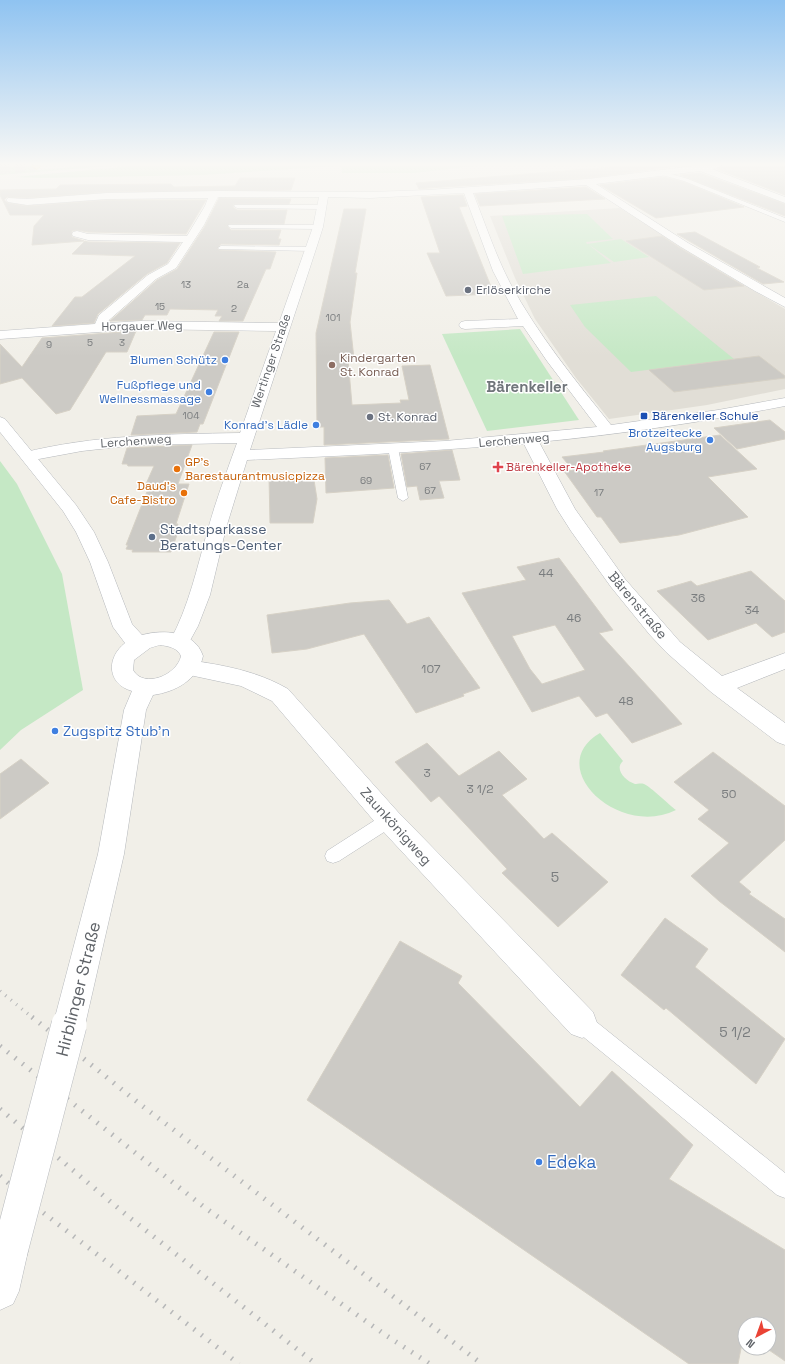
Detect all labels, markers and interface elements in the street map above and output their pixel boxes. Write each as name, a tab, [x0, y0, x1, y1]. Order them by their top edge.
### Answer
house number: 13	[181, 278, 191, 291]
house number: 2a	[237, 278, 249, 291]
place label: Erlöserkirche	[476, 282, 551, 298]
marker: Erlöserkirche	[463, 285, 473, 295]
house number: 15	[155, 300, 165, 313]
house number: 2	[231, 302, 237, 315]
house number: 101	[326, 311, 340, 324]
street label: Wertinger Straße	[247, 312, 295, 410]
street label: Horgauer Weg	[101, 317, 183, 335]
house number: 5	[87, 336, 93, 349]
house number: 3	[119, 336, 125, 349]
house number: 9	[46, 338, 52, 351]
place label: Kindergarten St. Konrad	[340, 350, 416, 380]
place label: Blumen Schütz	[130, 352, 217, 368]
marker: Blumen Schütz	[220, 355, 230, 365]
marker: Kindergarten St. Konrad	[327, 360, 337, 370]
place label: Fußpflege und Wellnessmassage	[99, 377, 201, 407]
district label: Bärenkeller	[486, 377, 568, 396]
marker: Fußpflege und Wellnessmassage	[204, 387, 214, 397]
place label: Bärenkeller Schule	[652, 408, 759, 424]
house number: 104	[183, 409, 199, 422]
place label: St. Konrad	[378, 409, 437, 425]
marker: Bärenkeller Schule	[639, 411, 649, 421]
marker: St. Konrad	[365, 412, 375, 422]
place label: Konrad's Lädle	[224, 417, 308, 433]
marker: Konrad's Lädle	[311, 420, 321, 430]
place label: Brotzeitecke Augsburg	[628, 425, 702, 455]
street label: Lerchenweg	[478, 429, 550, 451]
street label: Lerchenweg	[100, 431, 172, 451]
marker: Brotzeitecke Augsburg	[705, 435, 715, 445]
place label: GP's Barestaurantmusicpizza	[185, 454, 325, 484]
place label: Bärenkeller-Apotheke	[506, 459, 631, 475]
house number: 67	[419, 460, 431, 473]
marker: Bärenkeller-Apotheke	[493, 462, 503, 472]
marker: GP's Barestaurantmusicpizza	[172, 464, 182, 474]
house number: 69	[360, 474, 372, 487]
place label: Daud's Cafe-Bistro	[110, 478, 176, 508]
house number: 67	[424, 484, 436, 497]
house number: 17	[594, 486, 604, 499]
marker: Daud's Cafe-Bistro	[179, 488, 189, 498]
place label: Stadtsparkasse Beratungs-Center	[160, 520, 282, 554]
marker: Stadtsparkasse Beratungs-Center	[147, 532, 157, 542]
house number: 44	[538, 565, 554, 581]
street label: Bärenstraße	[604, 567, 672, 643]
house number: 36	[691, 590, 705, 606]
house number: 34	[745, 602, 760, 618]
house number: 46	[567, 610, 581, 626]
house number: 107	[421, 661, 441, 677]
house number: 48	[619, 693, 633, 709]
place label: Zugspitz Stub'n	[63, 722, 170, 740]
marker: Zugspitz Stub'n	[50, 726, 60, 736]
house number: 3	[423, 765, 431, 781]
house number: 3 1/2	[466, 781, 494, 797]
street label: Zaunkönigweg	[356, 783, 436, 869]
house number: 50	[722, 786, 736, 802]
house number: 5	[551, 868, 559, 886]
street label: Hirblinger Straße	[51, 919, 105, 1059]
house number: 5 1/2	[719, 1023, 751, 1041]
place label: Edeka	[547, 1151, 597, 1173]
marker: Edeka	[534, 1157, 544, 1167]
north arrow	[737, 1316, 777, 1356]
text: N	[743, 1336, 758, 1351]

